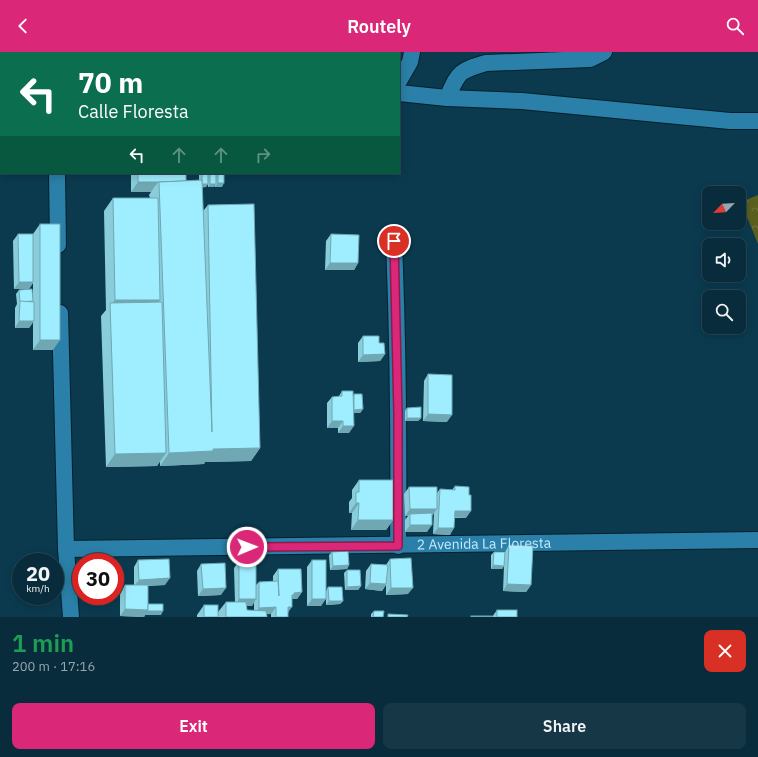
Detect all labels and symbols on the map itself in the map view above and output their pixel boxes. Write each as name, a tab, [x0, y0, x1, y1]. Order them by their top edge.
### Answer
north arrow	[702, 186, 746, 230]
pin	[377, 224, 411, 258]
position arrow	[226, 526, 268, 568]
street label: 2 Avenida La Floresta	[417, 534, 552, 553]
speed limit sign: 30	[72, 553, 124, 605]

